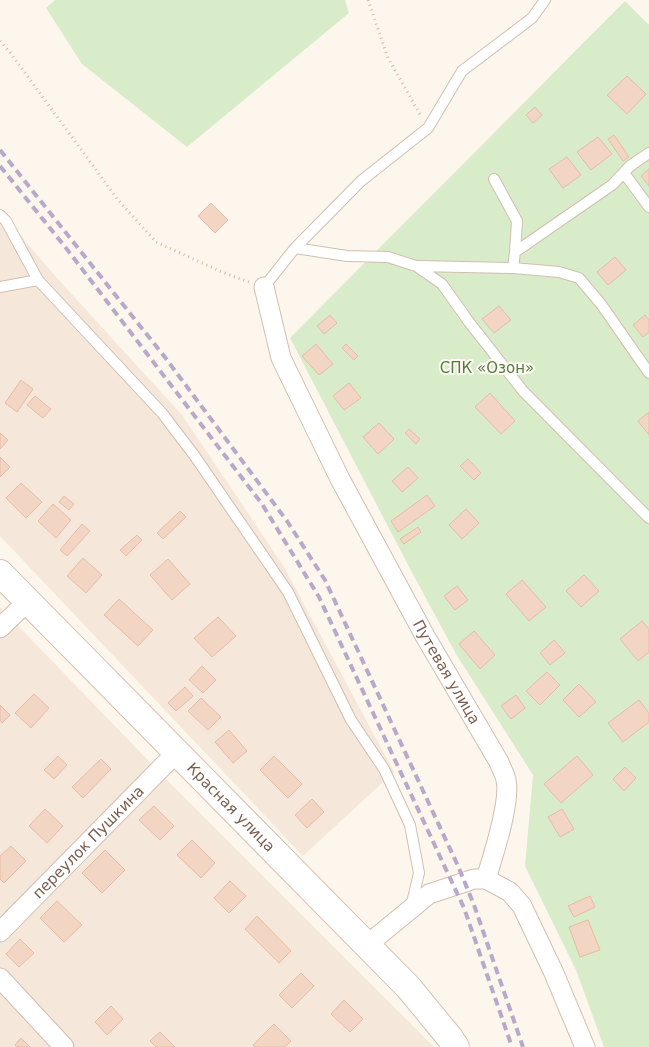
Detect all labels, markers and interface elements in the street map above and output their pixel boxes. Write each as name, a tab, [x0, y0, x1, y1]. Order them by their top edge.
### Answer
park label: СПК «Озон»	[440, 359, 534, 377]
street label: Путевая улица	[409, 617, 484, 727]
street label: Красная улица	[183, 759, 279, 856]
street label: переулок Пушкина	[29, 782, 148, 902]

